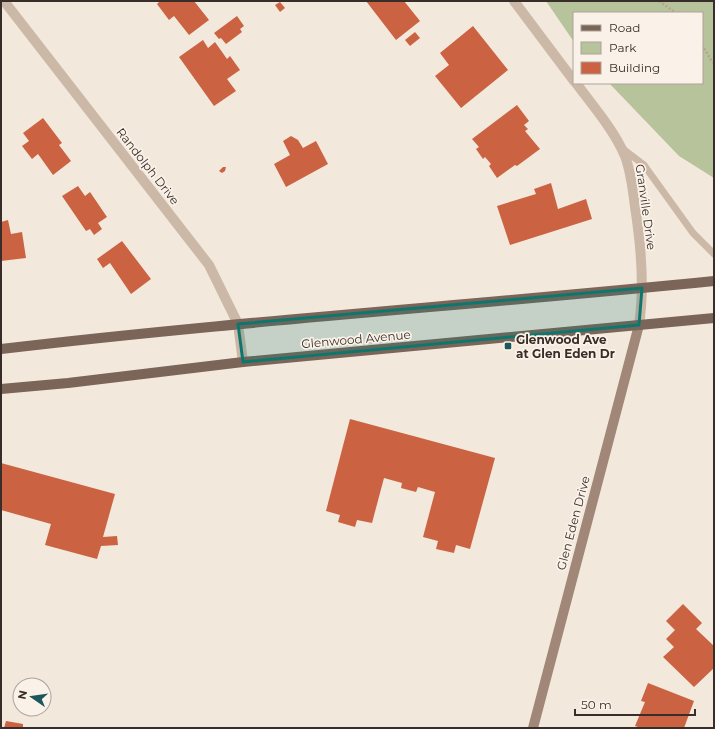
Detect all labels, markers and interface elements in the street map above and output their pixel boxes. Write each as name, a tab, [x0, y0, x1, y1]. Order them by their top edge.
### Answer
legend	[573, 12, 703, 84]
text: Road	[609, 20, 640, 35]
text: Park	[609, 40, 637, 55]
text: Building	[609, 60, 660, 75]
street label: Randolph Drive	[113, 125, 183, 207]
street label: Granville Drive	[633, 163, 659, 251]
street label: Glenwood Avenue	[301, 327, 411, 351]
place label: Glenwood Ave at Glen Eden Dr	[516, 332, 615, 361]
marker: Glenwood Ave at Glen Eden Dr	[503, 341, 513, 351]
street label: Glen Eden Drive	[553, 474, 593, 572]
north arrow	[12, 677, 52, 717]
text: N	[14, 689, 30, 701]
scale bar	[575, 691, 695, 717]
text: 50 m	[581, 697, 612, 712]

